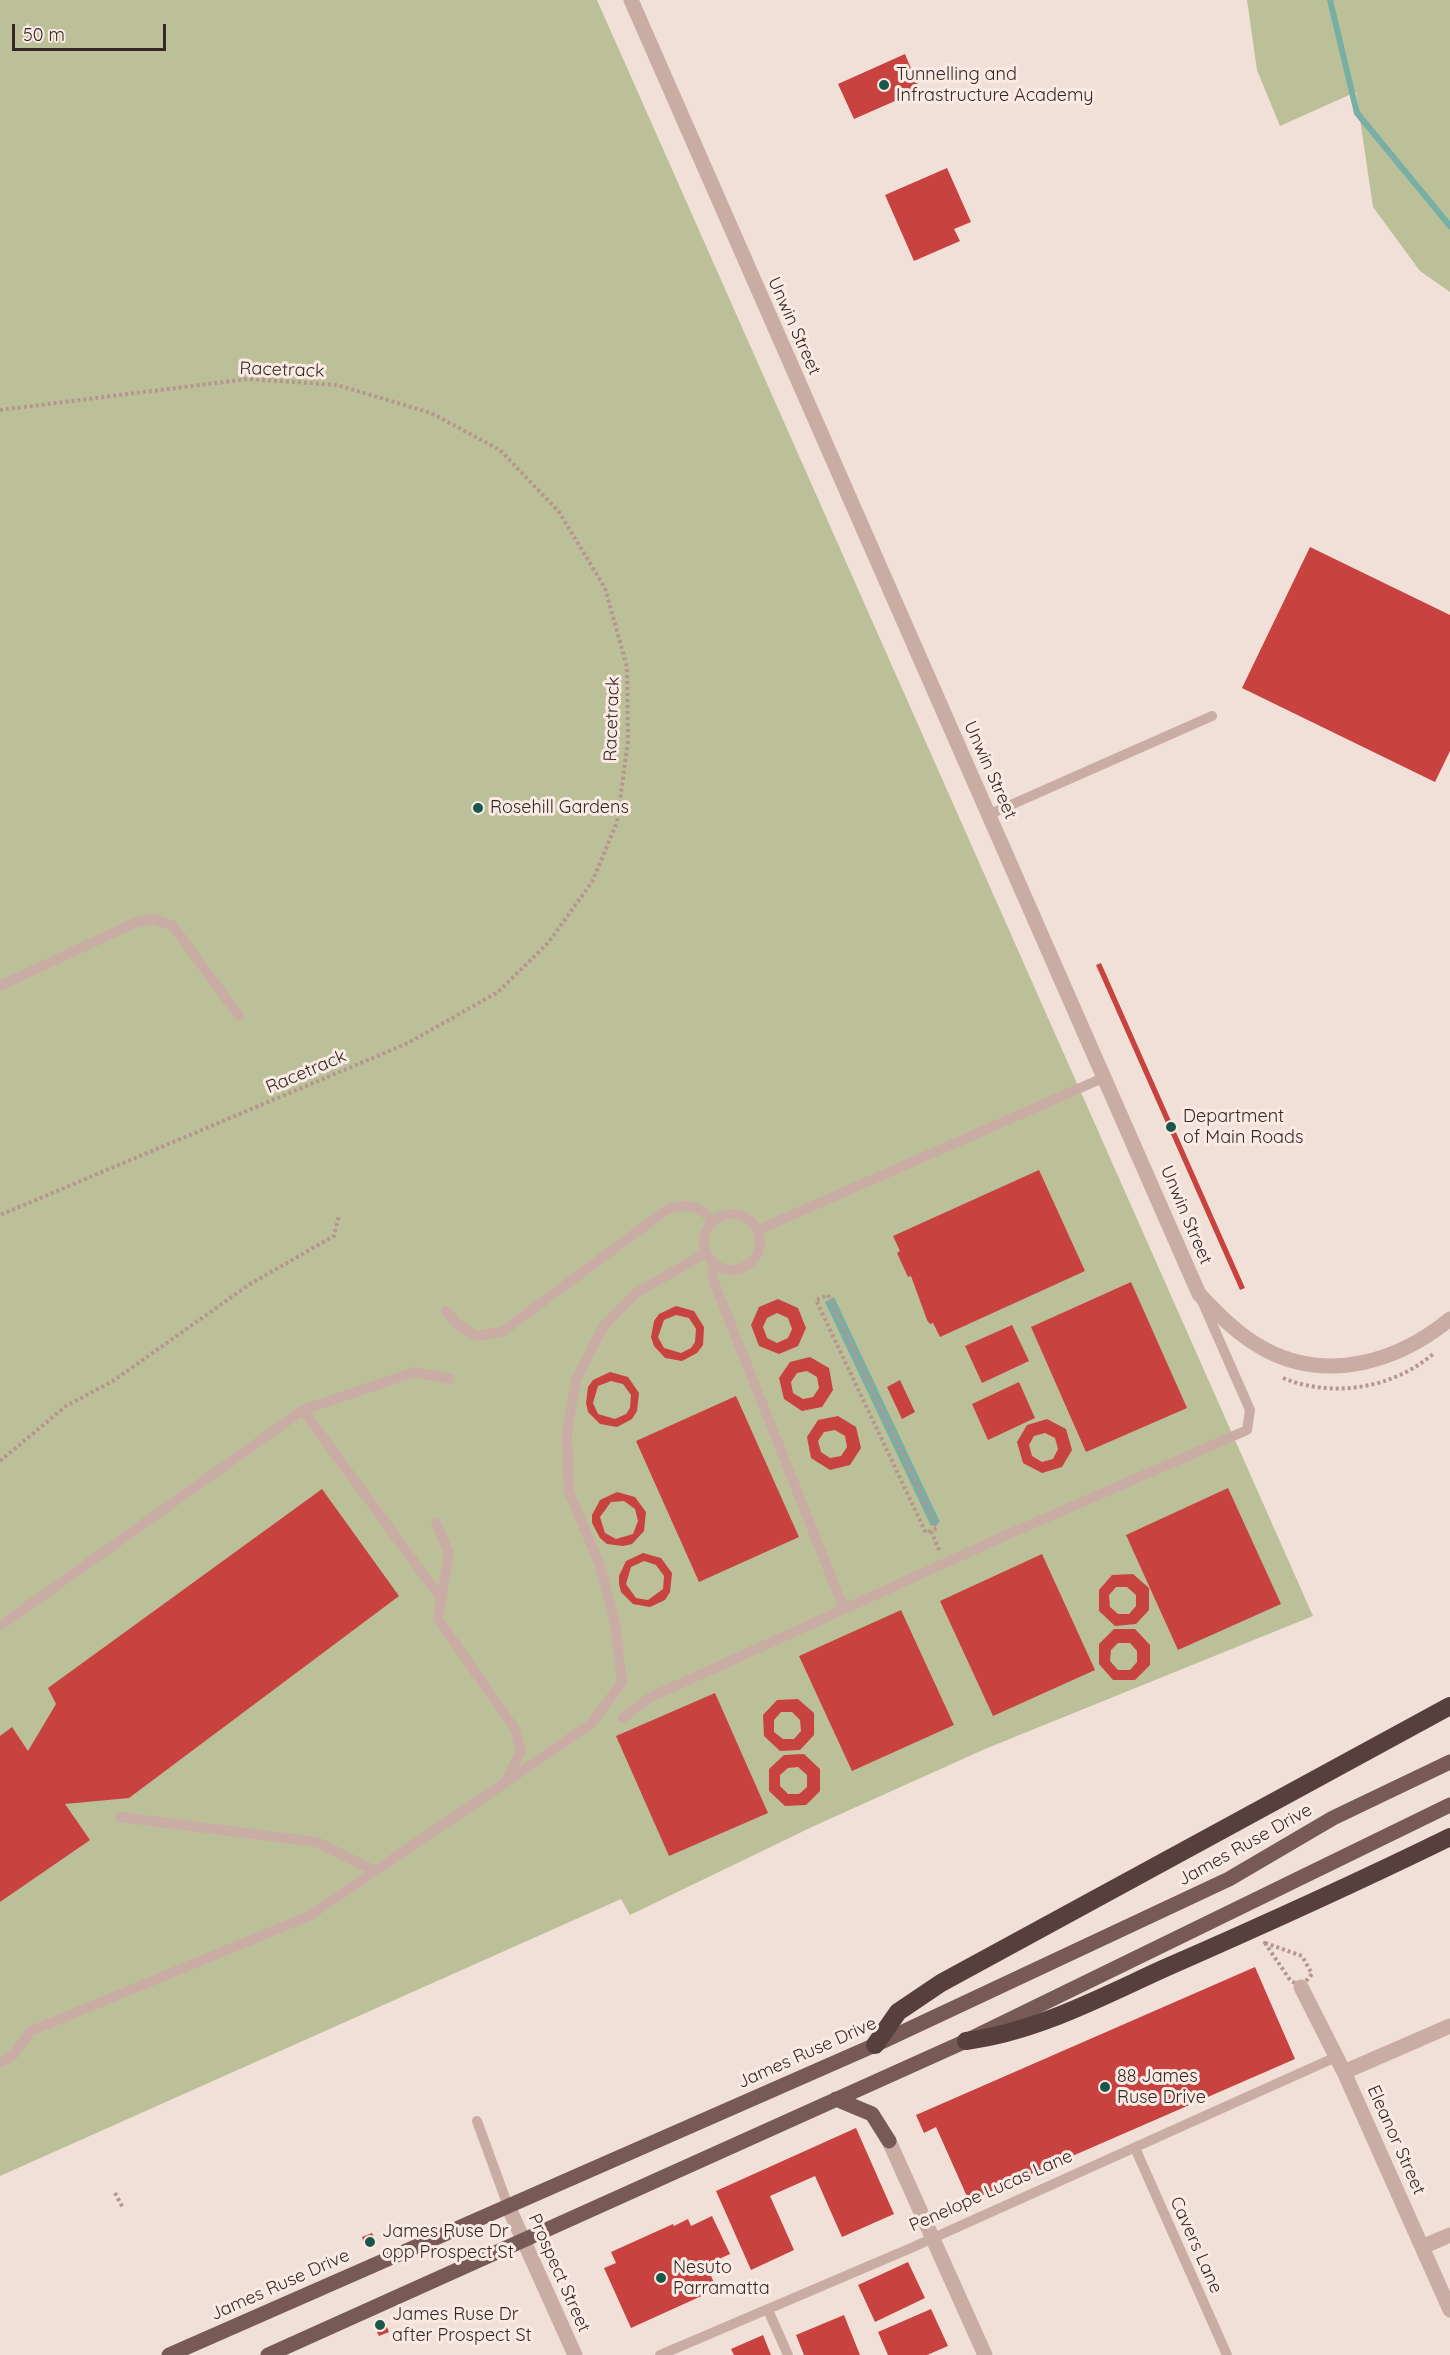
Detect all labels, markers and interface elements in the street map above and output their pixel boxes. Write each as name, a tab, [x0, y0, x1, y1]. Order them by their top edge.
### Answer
scale bar	[15, 12, 170, 50]
text: 50 m	[23, 23, 65, 46]
place label: Tunnelling and Infrastructure Academy	[896, 64, 1094, 106]
marker: Tunnelling and Infrastructure Academy	[877, 78, 891, 92]
street label: Unwin Street	[763, 274, 825, 378]
street label: Racetrack	[239, 358, 325, 382]
street label: Racetrack	[600, 676, 624, 762]
street label: Unwin Street	[959, 718, 1021, 822]
place label: Rosehill Gardens	[490, 797, 629, 819]
marker: Rosehill Gardens	[471, 801, 485, 815]
street label: Racetrack	[263, 1045, 349, 1099]
place label: Department of Main Roads	[1183, 1106, 1303, 1148]
marker: Department of Main Roads	[1164, 1120, 1178, 1134]
street label: Unwin Street	[1156, 1162, 1216, 1268]
street label: James Ruse Drive	[1174, 1799, 1316, 1891]
street label: James Ruse Drive	[734, 2013, 880, 2093]
place label: 88 James Ruse Drive	[1117, 2066, 1206, 2108]
marker: 88 James Ruse Drive	[1098, 2080, 1112, 2094]
street label: Eleanor Street	[1362, 2082, 1430, 2198]
street label: Penelope Lucas Lane	[906, 2145, 1076, 2237]
street label: Cavers Lane	[1165, 2193, 1227, 2297]
street label: Prospect Street	[523, 2211, 595, 2335]
place label: James Ruse Dr opp Prospect St	[382, 2221, 514, 2264]
marker: James Ruse Dr opp Prospect St	[363, 2235, 377, 2249]
street label: James Ruse Drive	[207, 2245, 353, 2325]
place label: Nesuto Parramatta	[673, 2257, 770, 2300]
marker: Nesuto Parramatta	[654, 2271, 668, 2285]
place label: James Ruse Dr after Prospect St	[392, 2304, 532, 2346]
marker: James Ruse Dr after Prospect St	[373, 2318, 387, 2332]

